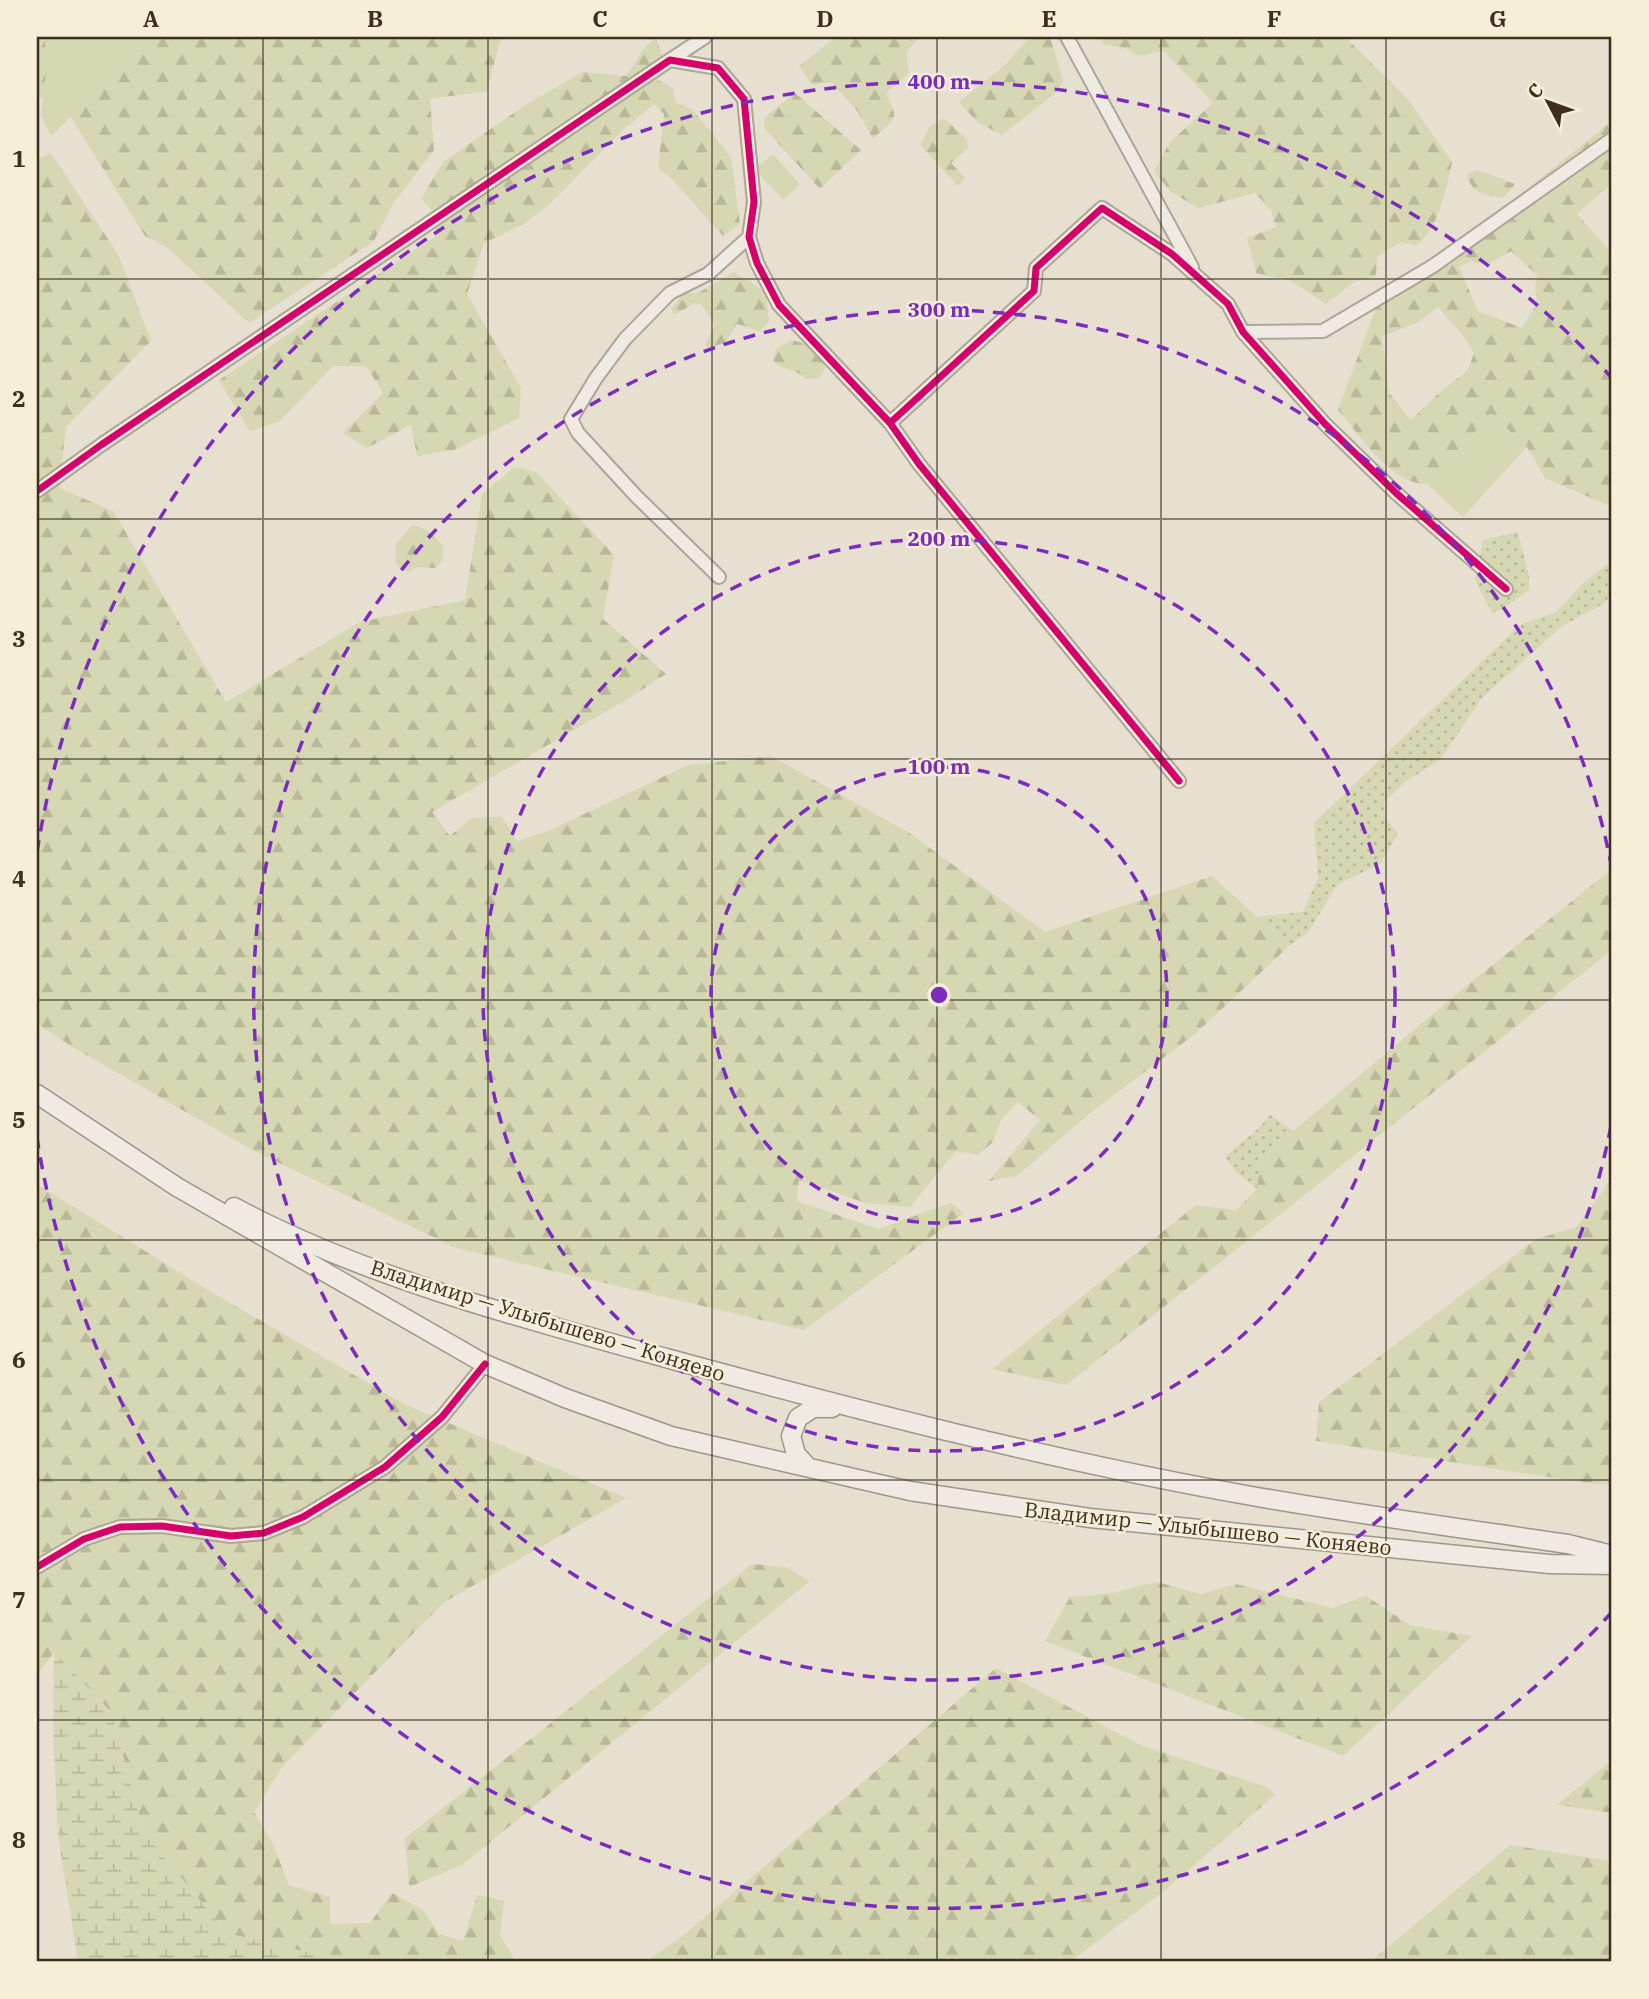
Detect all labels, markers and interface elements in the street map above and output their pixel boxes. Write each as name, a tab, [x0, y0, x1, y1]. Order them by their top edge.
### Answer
text: A	[143, 3, 159, 33]
text: B	[367, 3, 383, 33]
text: C	[592, 3, 608, 33]
text: D	[816, 3, 834, 33]
text: E	[1041, 3, 1057, 33]
text: F	[1267, 3, 1281, 33]
text: G	[1489, 3, 1507, 33]
north arrow	[1512, 66, 1582, 136]
text: 400 m	[907, 67, 971, 95]
text: С	[1522, 78, 1548, 103]
text: 1	[12, 143, 26, 173]
text: 300 m	[907, 295, 971, 323]
text: 2	[12, 383, 26, 413]
text: 200 m	[907, 524, 971, 552]
text: 3	[12, 623, 26, 653]
text: 100 m	[907, 752, 971, 780]
text: 4	[12, 863, 26, 893]
centre of rings	[927, 983, 951, 1007]
text: 5	[12, 1104, 26, 1134]
street label: Владимир — Улыбышево — Коняево	[367, 1253, 729, 1387]
text: 6	[12, 1344, 26, 1374]
street label: Владимир — Улыбышево — Коняево	[1023, 1495, 1393, 1561]
text: 7	[12, 1584, 26, 1614]
text: 8	[12, 1824, 26, 1854]

